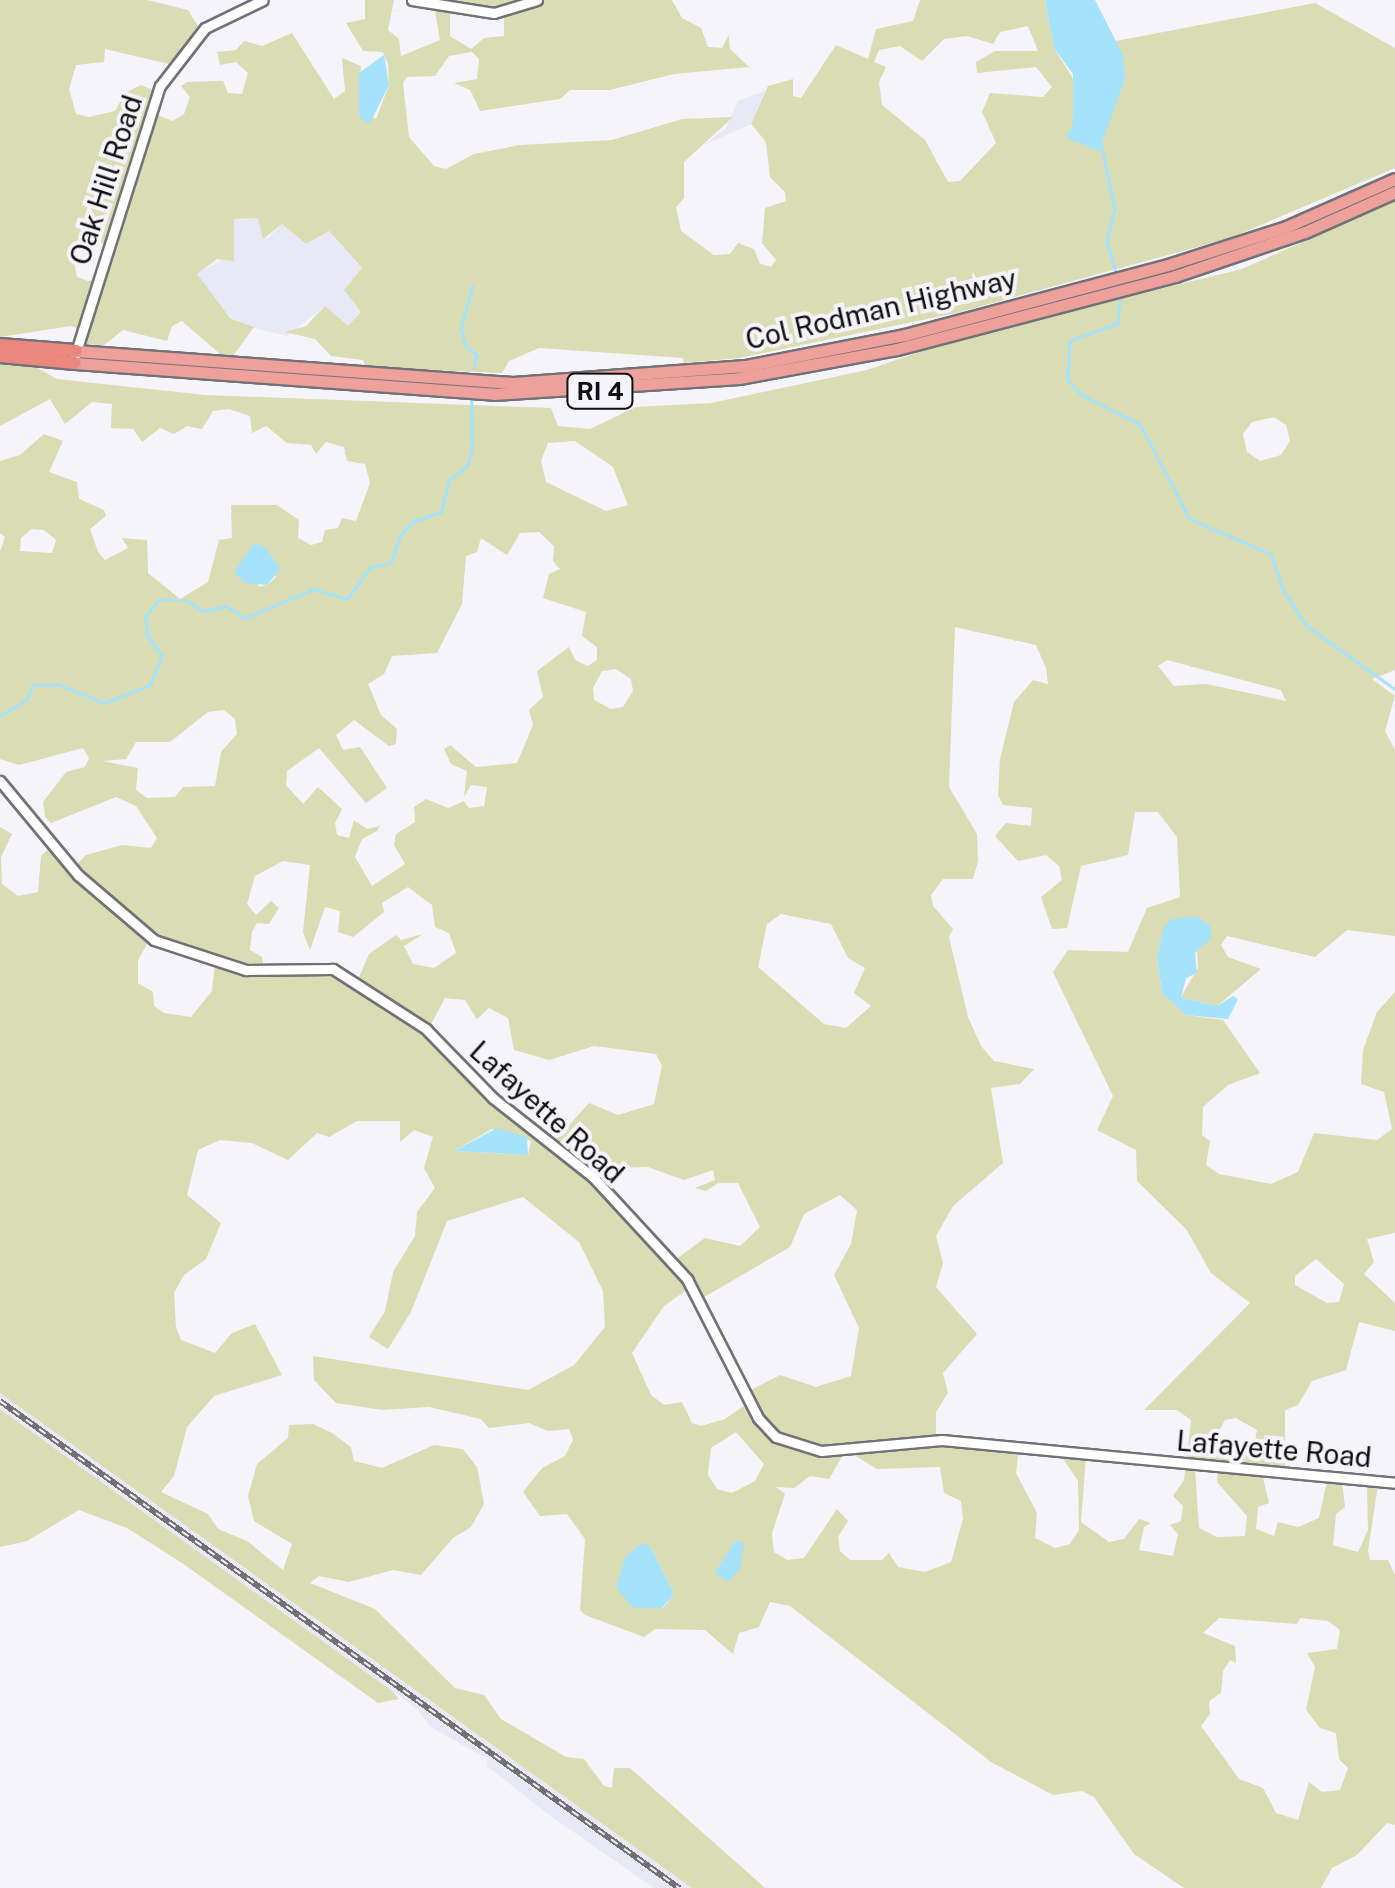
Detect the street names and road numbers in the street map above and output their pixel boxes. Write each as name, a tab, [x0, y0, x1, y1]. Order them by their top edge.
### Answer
street label: Oak Hill Road	[63, 91, 149, 269]
street label: Col Rodman Highway	[742, 261, 1020, 357]
road number: RI 4	[565, 371, 635, 411]
street label: Lafayette Road	[463, 1034, 631, 1190]
street label: Lafayette Road	[1175, 1424, 1373, 1474]

